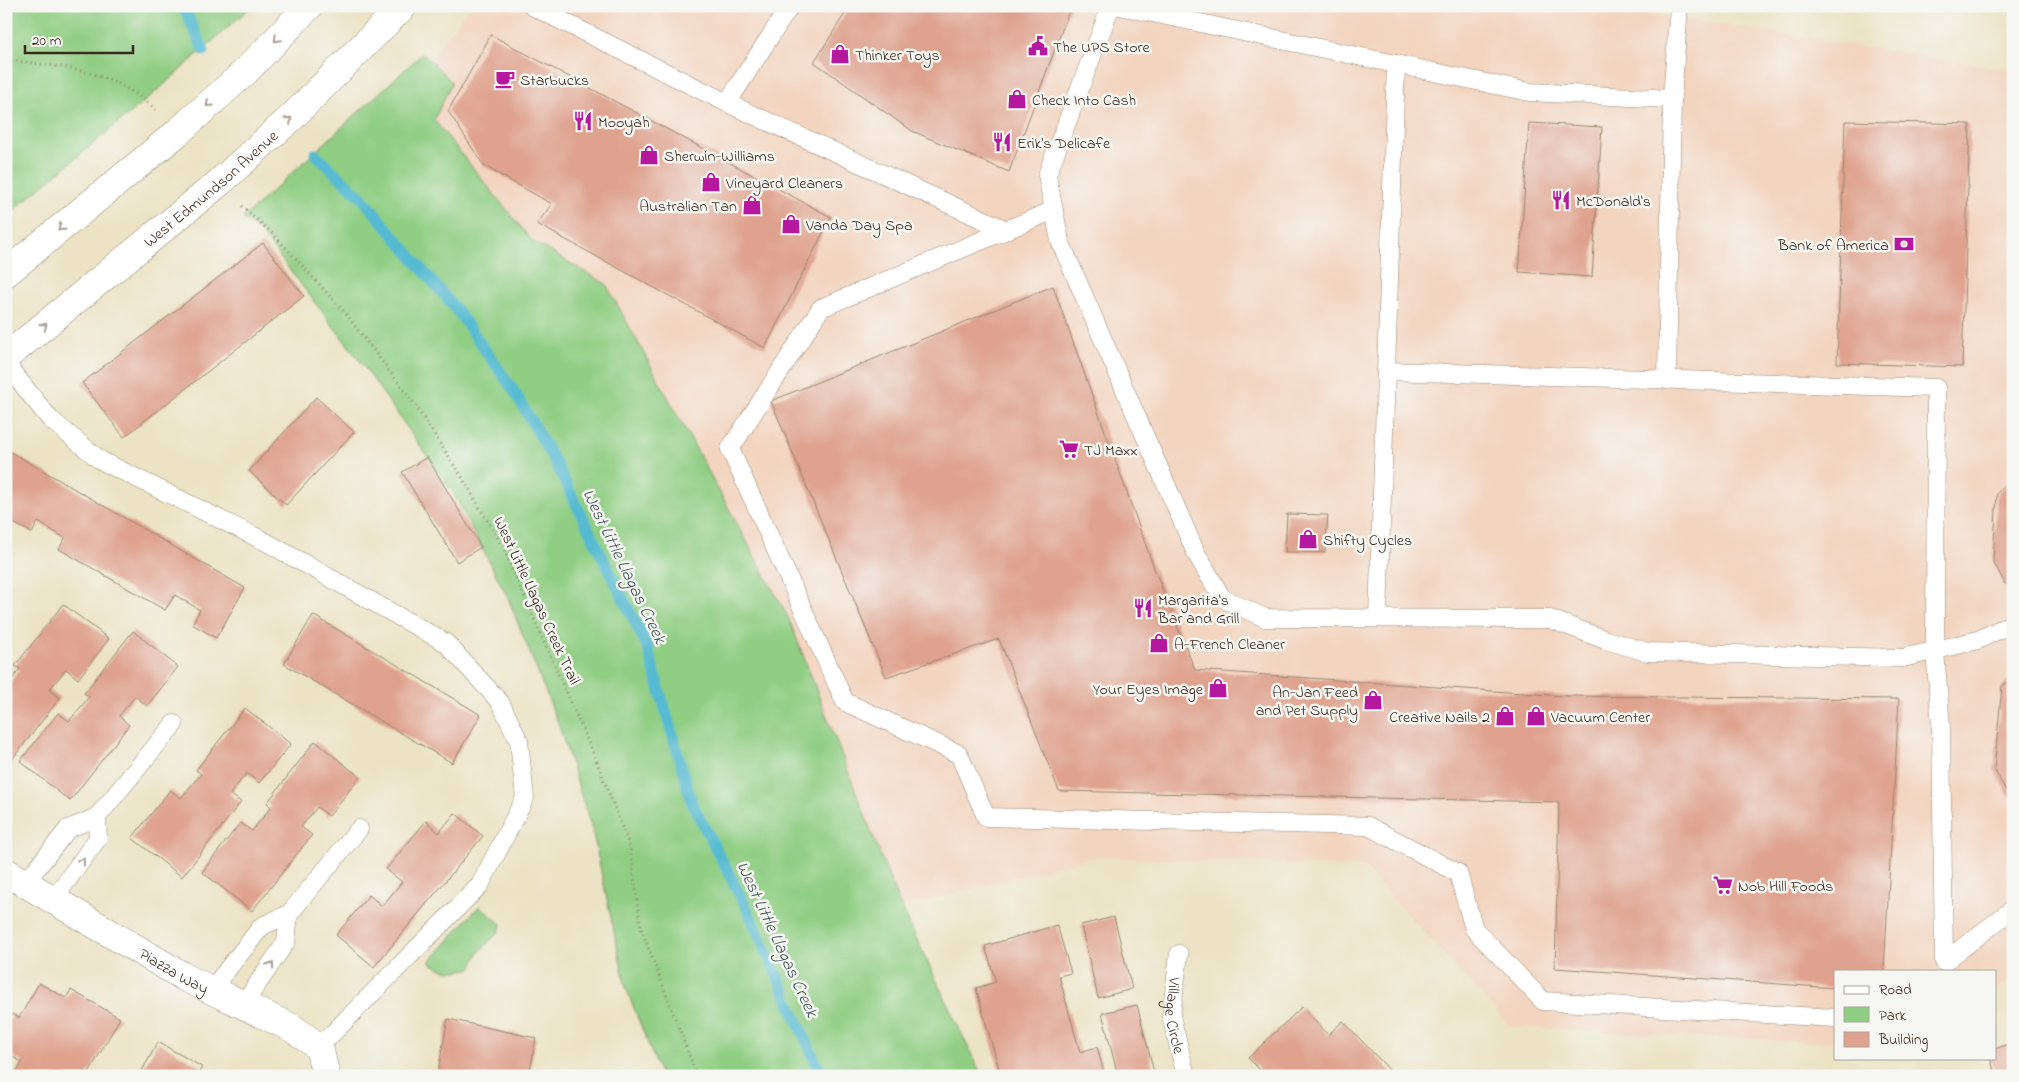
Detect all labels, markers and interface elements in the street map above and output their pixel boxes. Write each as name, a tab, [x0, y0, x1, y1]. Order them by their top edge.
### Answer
scale bar	[25, 22, 132, 54]
text: 20 m	[32, 30, 62, 52]
one-way arrow	[274, 34, 283, 43]
public building icon: The UPS Store	[1027, 35, 1049, 57]
place label: The UPS Store	[1053, 36, 1151, 60]
shop icon: Thinker Toys	[829, 43, 851, 65]
place label: Thinker Toys	[855, 44, 940, 68]
cafe icon: Starbucks	[494, 68, 516, 90]
place label: Starbucks	[520, 69, 589, 93]
shop icon: Check Into Cash	[1006, 88, 1028, 110]
place label: Check Into Cash	[1032, 89, 1136, 113]
one-way arrow	[205, 99, 214, 108]
restaurant icon: Mooyah	[572, 110, 594, 132]
place label: Mooyah	[598, 111, 650, 135]
one-way arrow	[283, 117, 292, 126]
street label: West Edmundson Avenue	[139, 125, 285, 254]
restaurant icon: Erik's Delicafe	[991, 131, 1013, 153]
place label: Erik's Delicafe	[1017, 132, 1111, 156]
shop icon: Sherwin-Williams	[638, 144, 660, 166]
place label: Sherwin-Williams	[664, 145, 775, 169]
shop icon: Vineyard Cleaners	[700, 171, 722, 193]
place label: Vineyard Cleaners	[725, 172, 843, 196]
restaurant icon: McDonald's	[1550, 189, 1572, 211]
place label: McDonald's	[1576, 190, 1651, 214]
shop icon: Australian Tan	[741, 194, 763, 216]
place label: Australian Tan	[639, 195, 737, 219]
shop icon: Vanda Day Spa	[780, 213, 802, 235]
place label: Vanda Day Spa	[805, 214, 913, 238]
one-way arrow	[58, 223, 67, 231]
bank icon: Bank of America	[1893, 233, 1915, 255]
place label: Bank of America	[1777, 234, 1889, 258]
one-way arrow	[38, 324, 47, 332]
supermarket icon: TJ Maxx	[1058, 438, 1080, 460]
place label: TJ Maxx	[1084, 439, 1138, 463]
water label: West Little Llagas Creek	[574, 485, 673, 650]
street label: West Little Llagas Creek Trail	[487, 513, 586, 689]
shop icon: Shifty Cycles	[1297, 528, 1319, 550]
place label: Shifty Cycles	[1323, 529, 1412, 553]
place label: Margarita's Bar and Grill	[1157, 589, 1239, 631]
restaurant icon: Margarita's Bar and Grill	[1132, 597, 1154, 619]
shop icon: A-French Cleaner	[1148, 632, 1170, 654]
place label: A-French Cleaner	[1174, 633, 1285, 657]
shop icon: Your Eyes Image	[1207, 677, 1229, 699]
place label: Your Eyes Image	[1093, 678, 1204, 702]
place label: An-Jan Feed and Pet Supply	[1256, 681, 1358, 723]
shop icon: An-Jan Feed and Pet Supply	[1362, 689, 1384, 711]
shop icon: Creative Nails 2	[1494, 705, 1516, 727]
shop icon: Vacuum Center	[1525, 705, 1547, 727]
place label: Creative Nails 2	[1389, 706, 1490, 730]
place label: Vacuum Center	[1550, 706, 1650, 730]
one-way arrow	[76, 857, 85, 866]
water label: West Little Llagas Creek	[729, 857, 824, 1023]
supermarket icon: Nob Hill Foods	[1712, 874, 1734, 896]
place label: Nob Hill Foods	[1738, 875, 1833, 899]
street label: Piazza Way	[134, 943, 212, 1001]
one-way arrow	[265, 961, 274, 971]
legend	[1834, 970, 1996, 1060]
street label: Village Circle	[1157, 974, 1190, 1057]
text: Road	[1879, 979, 1912, 1001]
text: Park	[1879, 1005, 1907, 1027]
text: Building	[1878, 1029, 1928, 1052]

